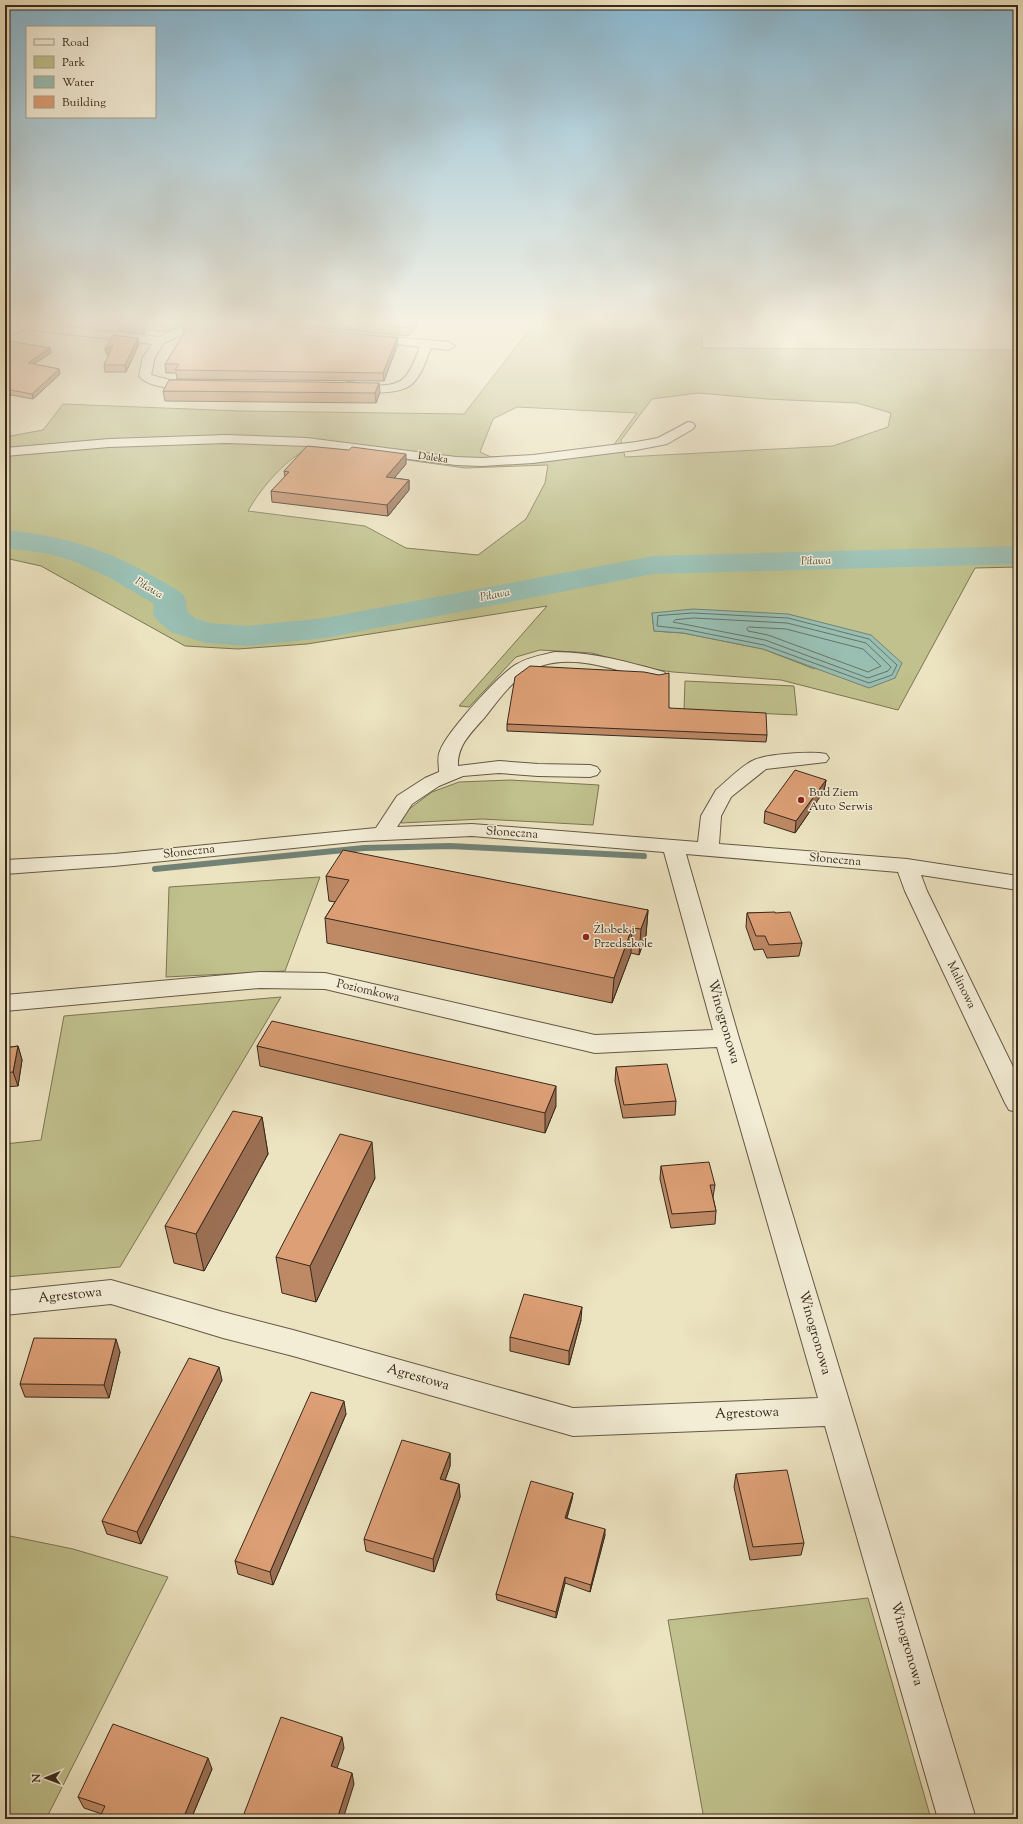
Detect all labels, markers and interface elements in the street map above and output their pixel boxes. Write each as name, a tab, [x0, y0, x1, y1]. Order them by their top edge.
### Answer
legend	[26, 26, 156, 118]
text: Road	[62, 34, 89, 52]
text: Park	[62, 54, 85, 72]
text: Water	[62, 74, 95, 92]
text: Building	[62, 94, 106, 112]
street label: Daleka	[417, 448, 449, 468]
water label: Piława	[801, 552, 832, 570]
water label: Piława	[132, 573, 166, 603]
water label: Piława	[479, 584, 512, 606]
place label: Bud Ziem Auto Serwis	[809, 784, 873, 816]
marker: Bud Ziem Auto Serwis	[796, 795, 806, 805]
street label: Słoneczna	[485, 822, 539, 844]
street label: Słoneczna	[162, 840, 216, 864]
street label: Słoneczna	[808, 849, 862, 871]
place label: Żłobek i Przedszkole	[594, 921, 653, 953]
marker: Żłobek i Przedszkole	[581, 932, 591, 942]
street label: Malinowa	[942, 958, 980, 1012]
street label: Poziomkowa	[335, 975, 402, 1007]
street label: Winogronowa	[701, 978, 745, 1067]
street label: Agrestowa	[37, 1283, 103, 1309]
street label: Winogronowa	[792, 1289, 836, 1378]
street label: Agrestowa	[384, 1360, 452, 1397]
street label: Agrestowa	[715, 1403, 780, 1425]
street label: Winogronowa	[884, 1600, 928, 1689]
north arrow	[26, 1758, 66, 1798]
text: N	[29, 1773, 45, 1784]

